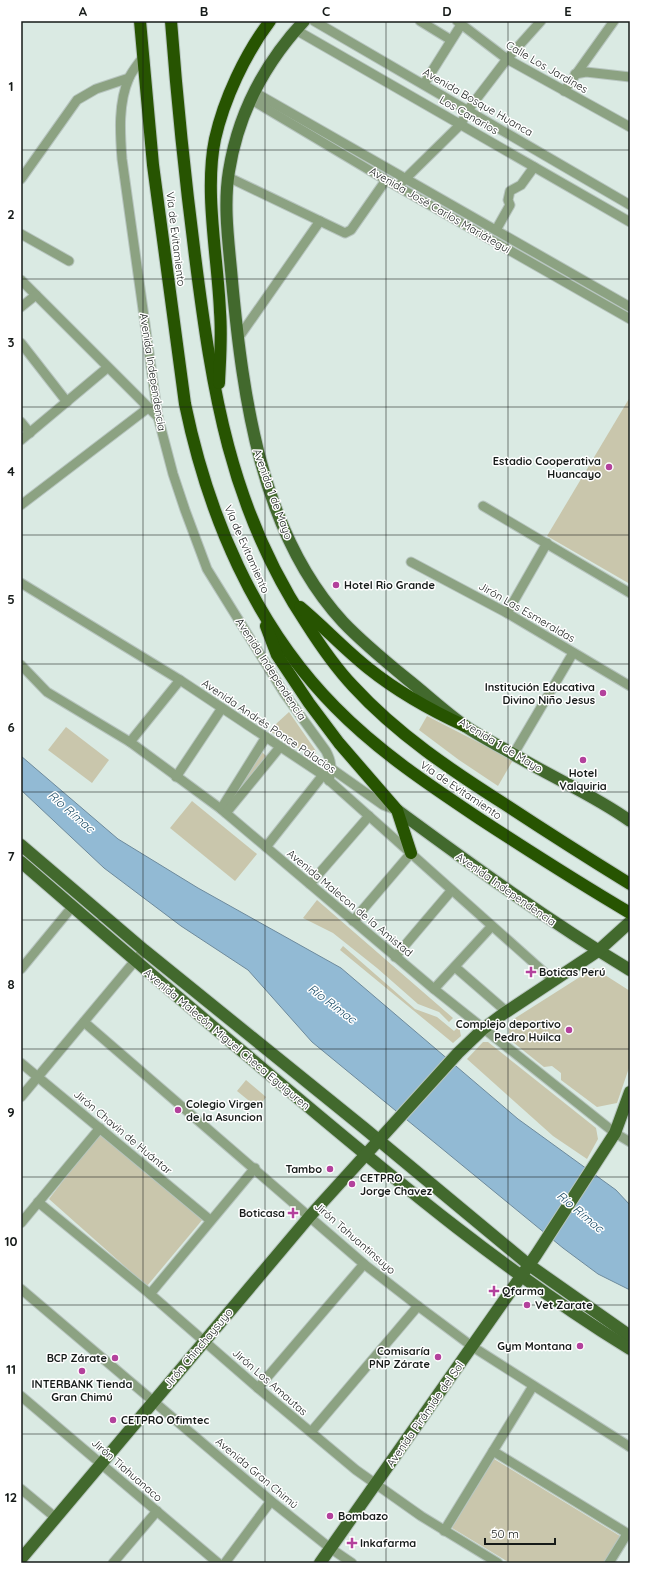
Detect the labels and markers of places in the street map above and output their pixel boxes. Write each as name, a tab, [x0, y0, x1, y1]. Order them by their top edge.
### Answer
place label: Estadio Cooperativa Huancayo	[493, 454, 601, 481]
marker: Estadio Cooperativa Huancayo	[604, 462, 614, 472]
place label: Hotel Rio Grande	[344, 578, 436, 592]
marker: Hotel Rio Grande	[331, 580, 341, 590]
place label: Institución Educativa Divino Niño Jesus	[485, 680, 595, 707]
marker: Institución Educativa Divino Niño Jesus	[598, 688, 608, 698]
marker: Hotel Valquiria	[578, 755, 588, 765]
place label: Hotel Valquiria	[559, 766, 607, 793]
place label: Boticas Perú	[539, 965, 605, 979]
marker: Boticas Perú	[526, 967, 536, 977]
place label: Complejo deportivo Pedro Huilca	[456, 1017, 561, 1044]
marker: Complejo deportivo Pedro Huilca	[564, 1025, 574, 1035]
place label: Colegio Virgen de la Asuncion	[186, 1097, 263, 1124]
marker: Colegio Virgen de la Asuncion	[173, 1105, 183, 1115]
place label: Tambo	[285, 1162, 322, 1176]
marker: Tambo	[325, 1164, 335, 1174]
place label: CETPRO Jorge Chavez	[360, 1171, 433, 1198]
marker: CETPRO Jorge Chavez	[347, 1179, 357, 1189]
place label: Boticasa	[239, 1206, 285, 1220]
marker: Boticasa	[288, 1208, 298, 1218]
place label: Qfarma	[502, 1284, 544, 1298]
marker: Qfarma	[489, 1286, 499, 1296]
place label: Vet Zarate	[535, 1298, 593, 1312]
marker: Vet Zarate	[522, 1300, 532, 1310]
place label: Gym Montana	[497, 1339, 572, 1353]
marker: Gym Montana	[575, 1341, 585, 1351]
place label: Comisaría PNP Zárate	[369, 1344, 431, 1371]
place label: BCP Zárate	[47, 1351, 108, 1365]
marker: Comisaría PNP Zárate	[433, 1352, 443, 1362]
marker: BCP Zárate	[110, 1353, 120, 1363]
marker: INTERBANK Tienda Gran Chimú	[77, 1366, 87, 1376]
place label: INTERBANK Tienda Gran Chimú	[32, 1377, 132, 1404]
place label: CETPRO Ofimtec	[121, 1413, 209, 1427]
marker: CETPRO Ofimtec	[108, 1415, 118, 1425]
place label: Bombazo	[338, 1509, 388, 1523]
marker: Bombazo	[325, 1511, 335, 1521]
place label: Inkafarma	[360, 1536, 416, 1550]
marker: Inkafarma	[347, 1538, 357, 1548]

